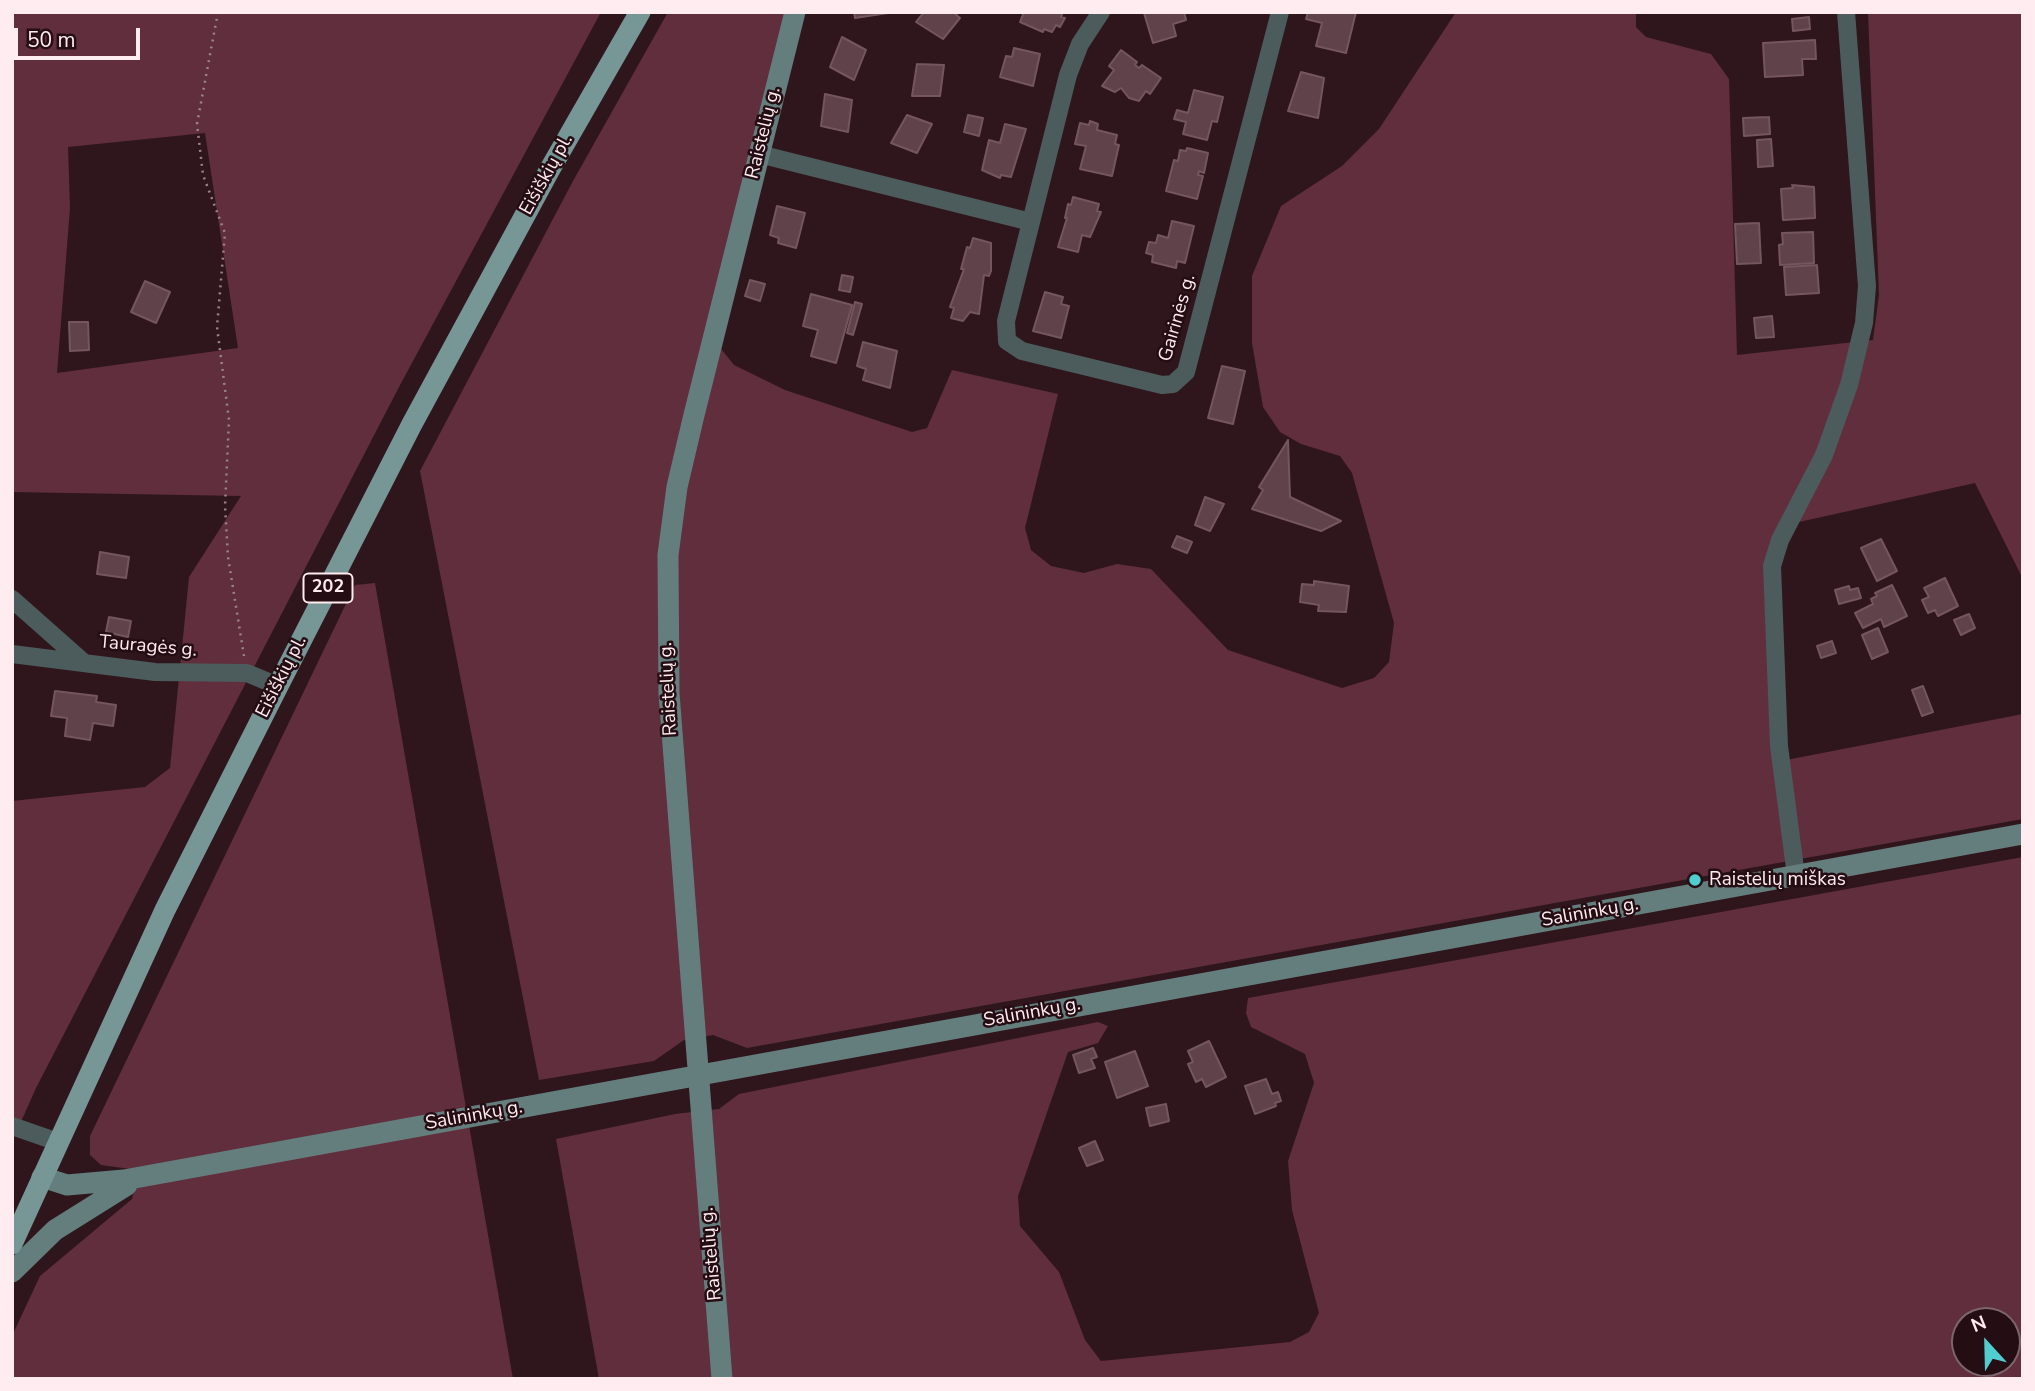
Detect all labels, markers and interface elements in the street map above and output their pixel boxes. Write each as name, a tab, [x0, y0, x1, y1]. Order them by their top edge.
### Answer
scale bar	[18, 14, 144, 58]
text: 50 m	[27, 26, 76, 54]
street label: Raistelių g.	[742, 85, 786, 181]
street label: Eišiškių pl.	[515, 131, 579, 219]
street label: Gairinės g.	[1155, 272, 1201, 364]
road number: 202	[304, 574, 352, 602]
street label: Tauragės g.	[98, 631, 198, 663]
street label: Eišiškių pl.	[252, 632, 312, 722]
street label: Raistelių g.	[655, 642, 683, 736]
place label: Raistelių miškas	[1709, 869, 1846, 891]
marker: Raistelių miškas	[1687, 872, 1703, 888]
street label: Salininkų g.	[1540, 893, 1640, 933]
street label: Salininkų g.	[982, 993, 1082, 1033]
street label: Salininkų g.	[424, 1096, 524, 1136]
street label: Raistelių g.	[697, 1206, 727, 1302]
north arrow	[1951, 1307, 2021, 1377]
text: N	[1967, 1310, 1990, 1339]

